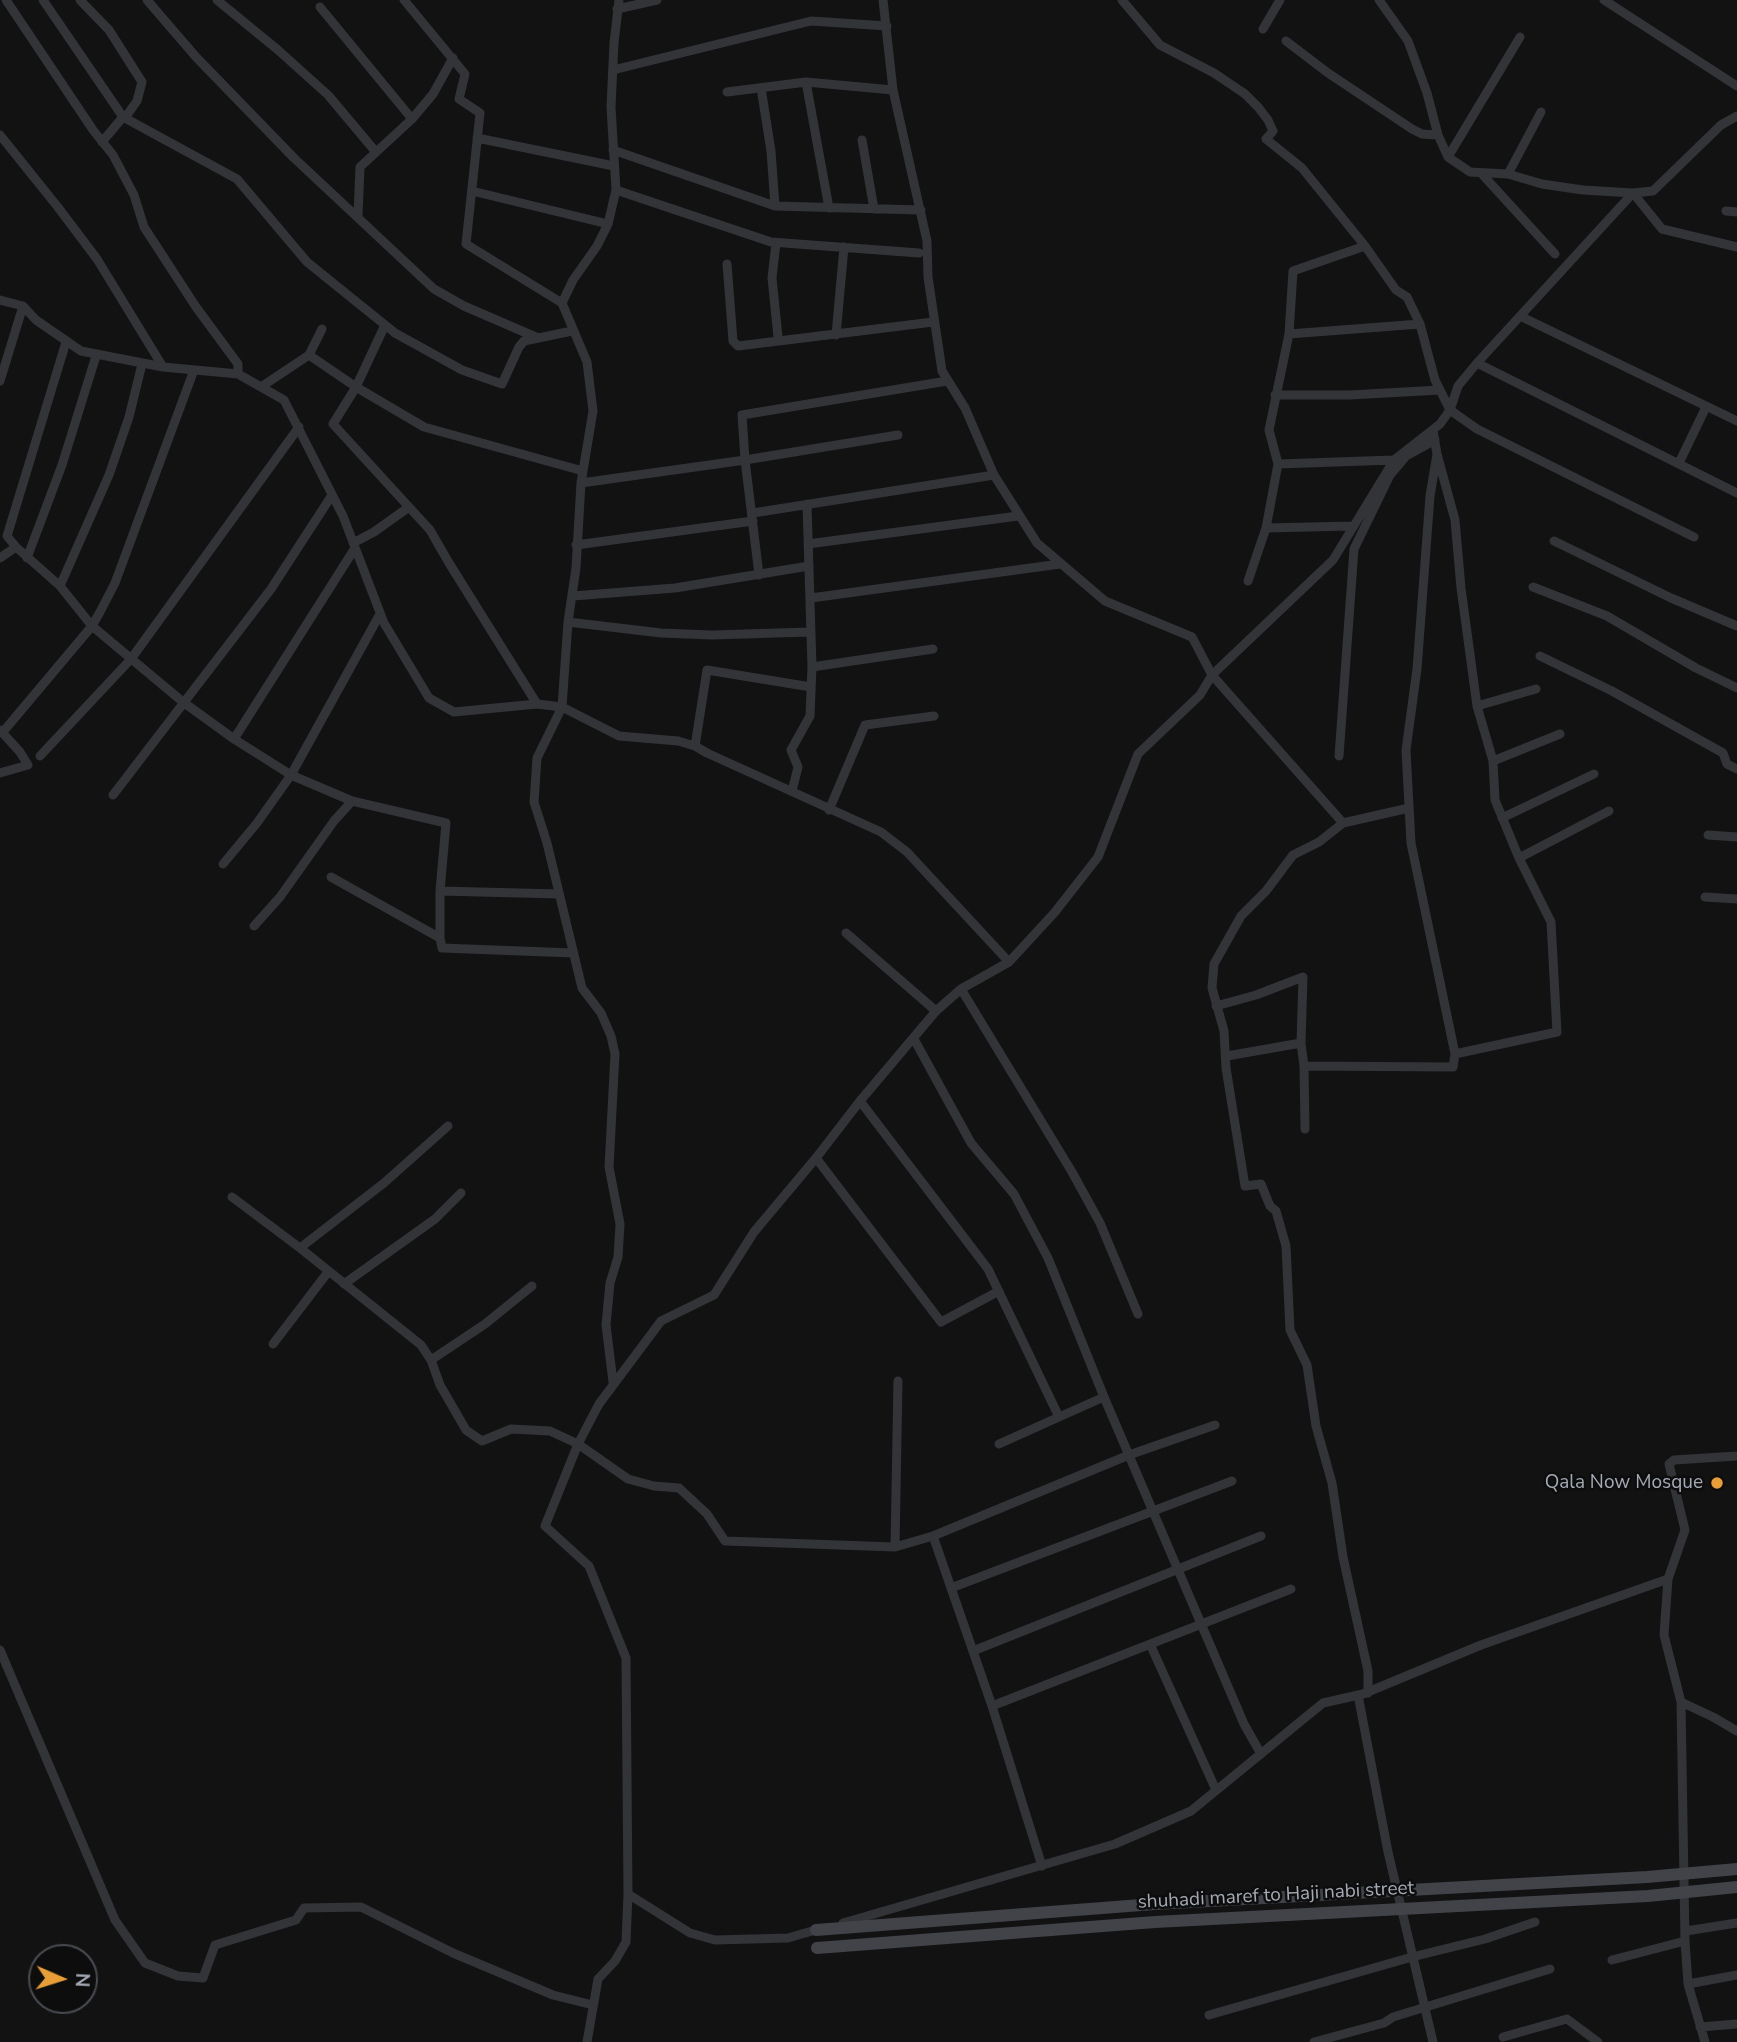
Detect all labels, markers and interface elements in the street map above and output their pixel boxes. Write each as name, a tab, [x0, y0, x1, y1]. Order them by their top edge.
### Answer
place label: Qala Now Mosque	[1545, 1472, 1703, 1494]
marker: Qala Now Mosque	[1709, 1475, 1725, 1491]
street label: shuhadi maref to Haji nabi street	[1137, 1877, 1415, 1915]
north arrow	[28, 1944, 98, 2014]
text: N	[69, 1972, 95, 1988]

